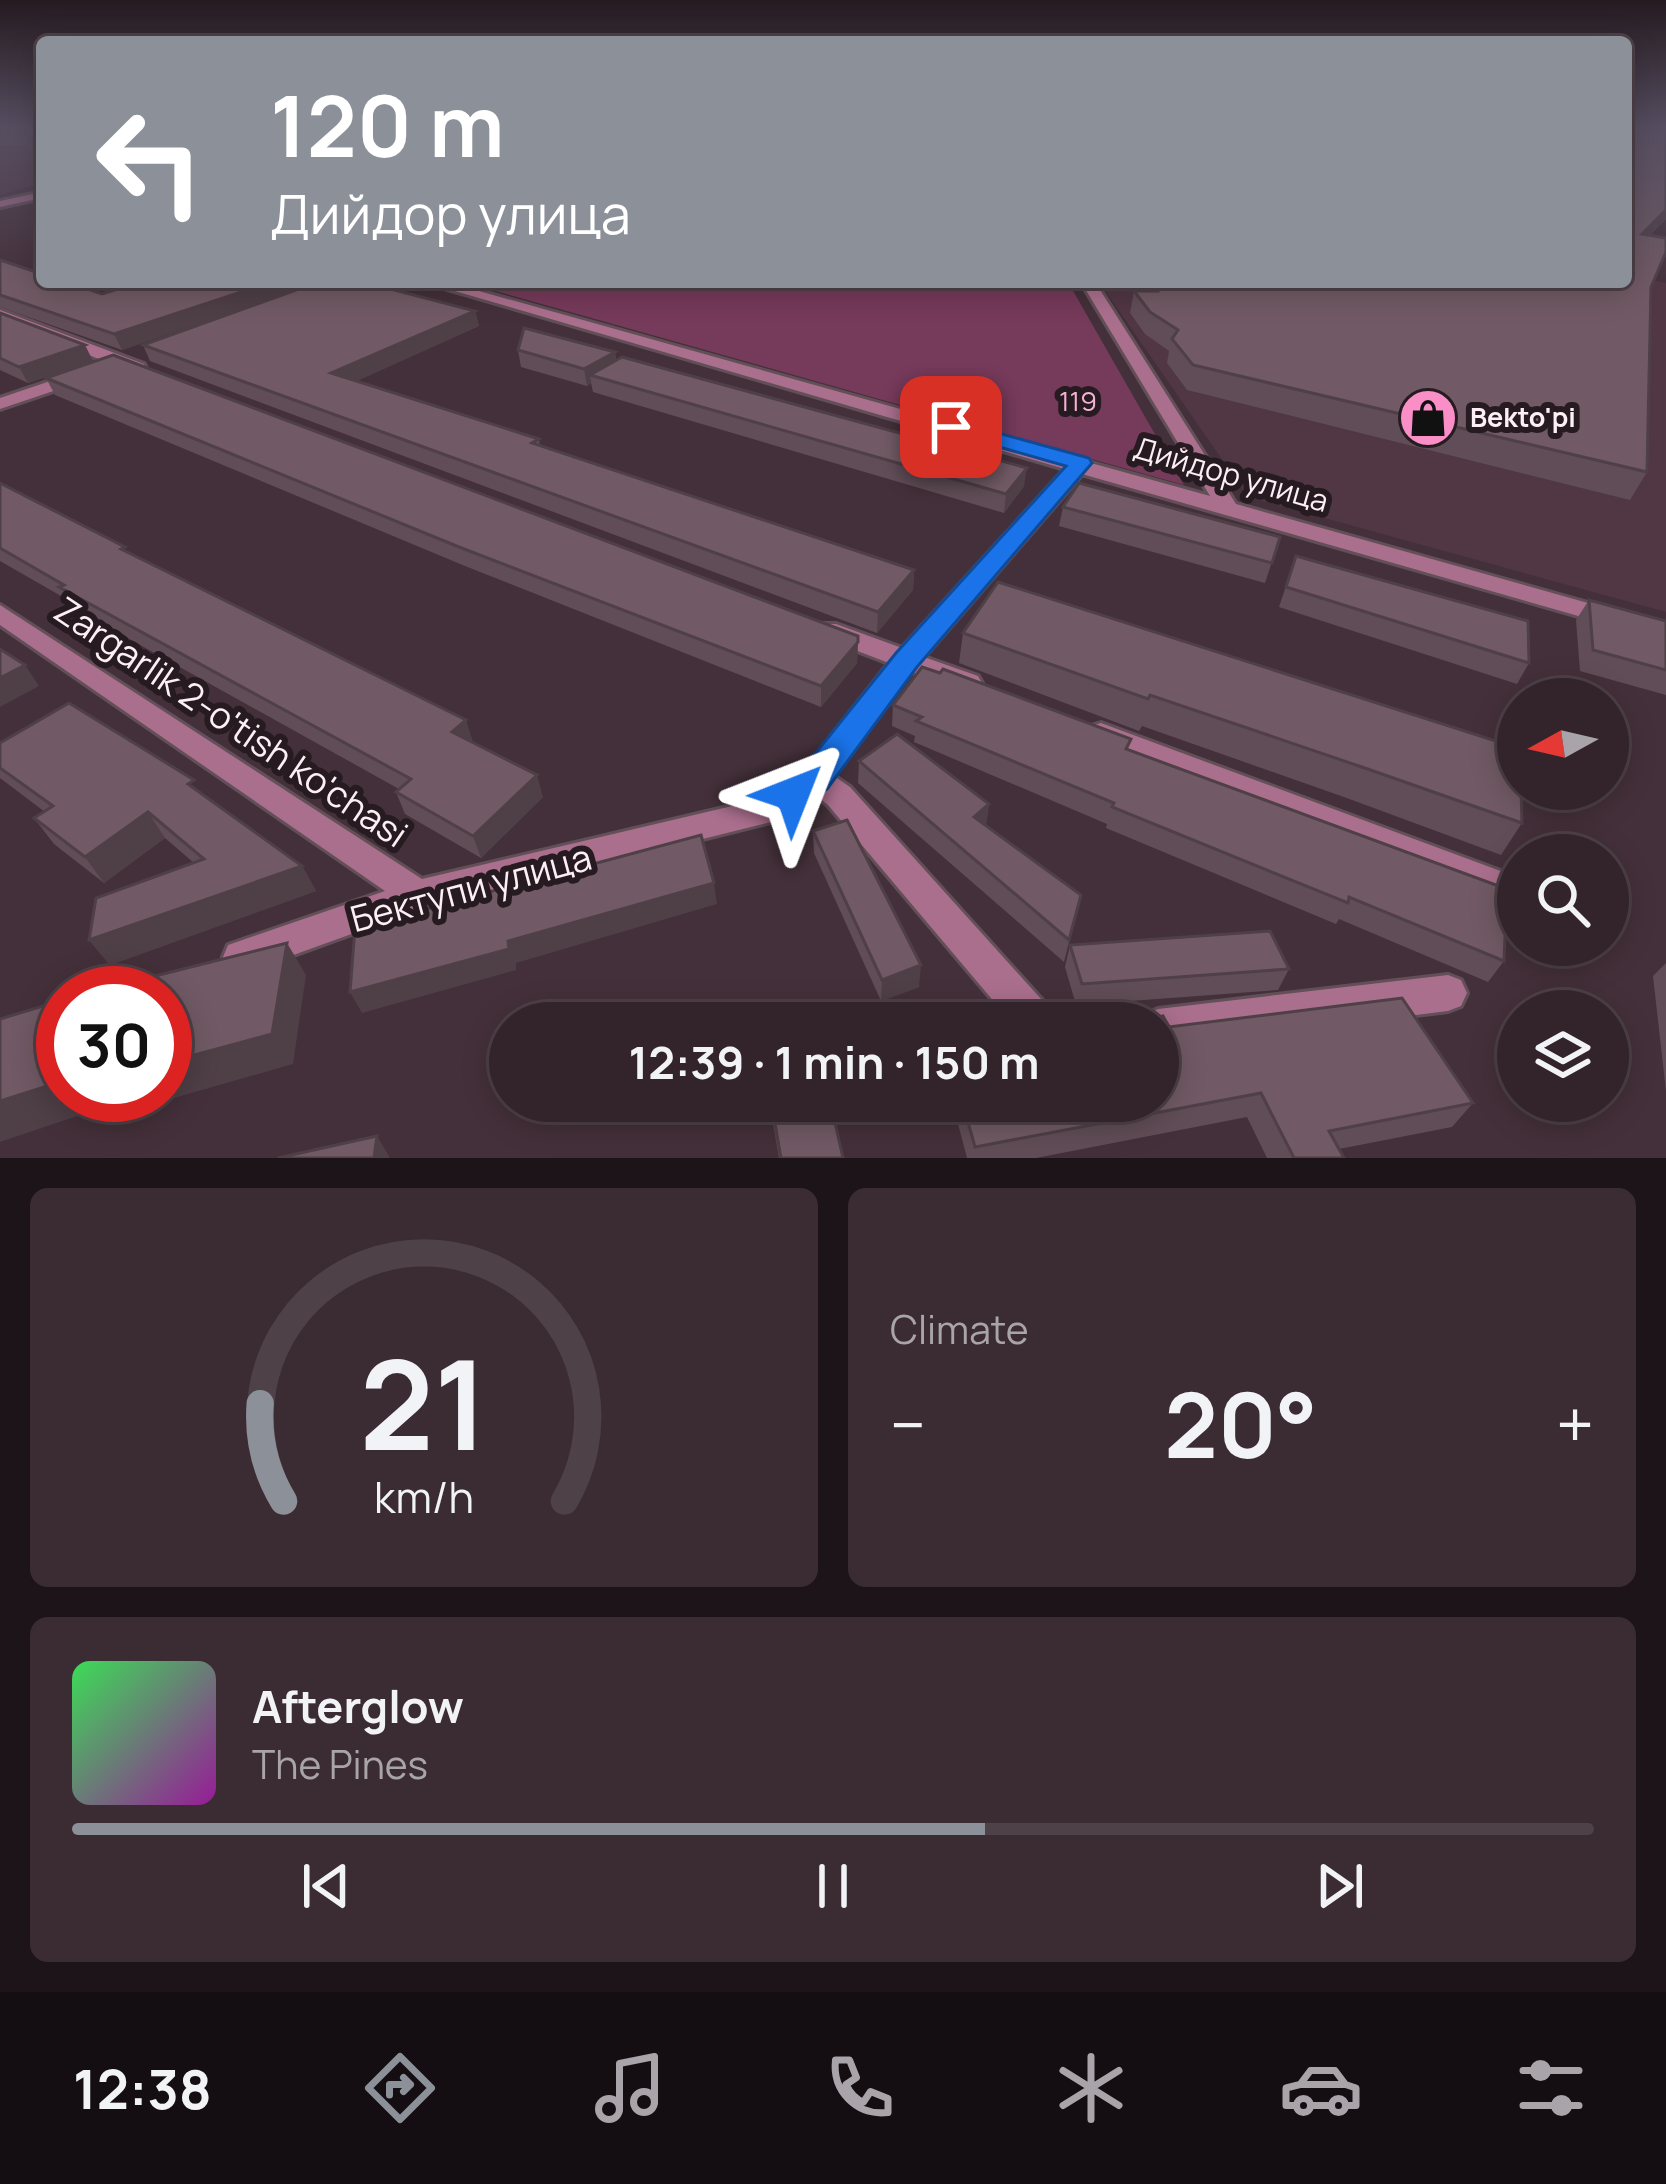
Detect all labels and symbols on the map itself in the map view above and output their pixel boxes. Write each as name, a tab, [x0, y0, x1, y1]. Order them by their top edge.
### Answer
pin	[900, 376, 1002, 478]
park label: 119	[1059, 382, 1097, 419]
shop icon: Bekto'pi	[1397, 387, 1459, 449]
place label: Bekto'pi	[1470, 398, 1576, 435]
street label: Дийдор улица	[1129, 426, 1333, 521]
street label: Zargarlik 2-o'tish ko'chasi	[45, 585, 417, 858]
north arrow	[1497, 678, 1629, 810]
position arrow	[730, 731, 856, 857]
street label: Бектупи улица	[345, 832, 597, 943]
speed limit sign: 30	[36, 966, 192, 1122]

